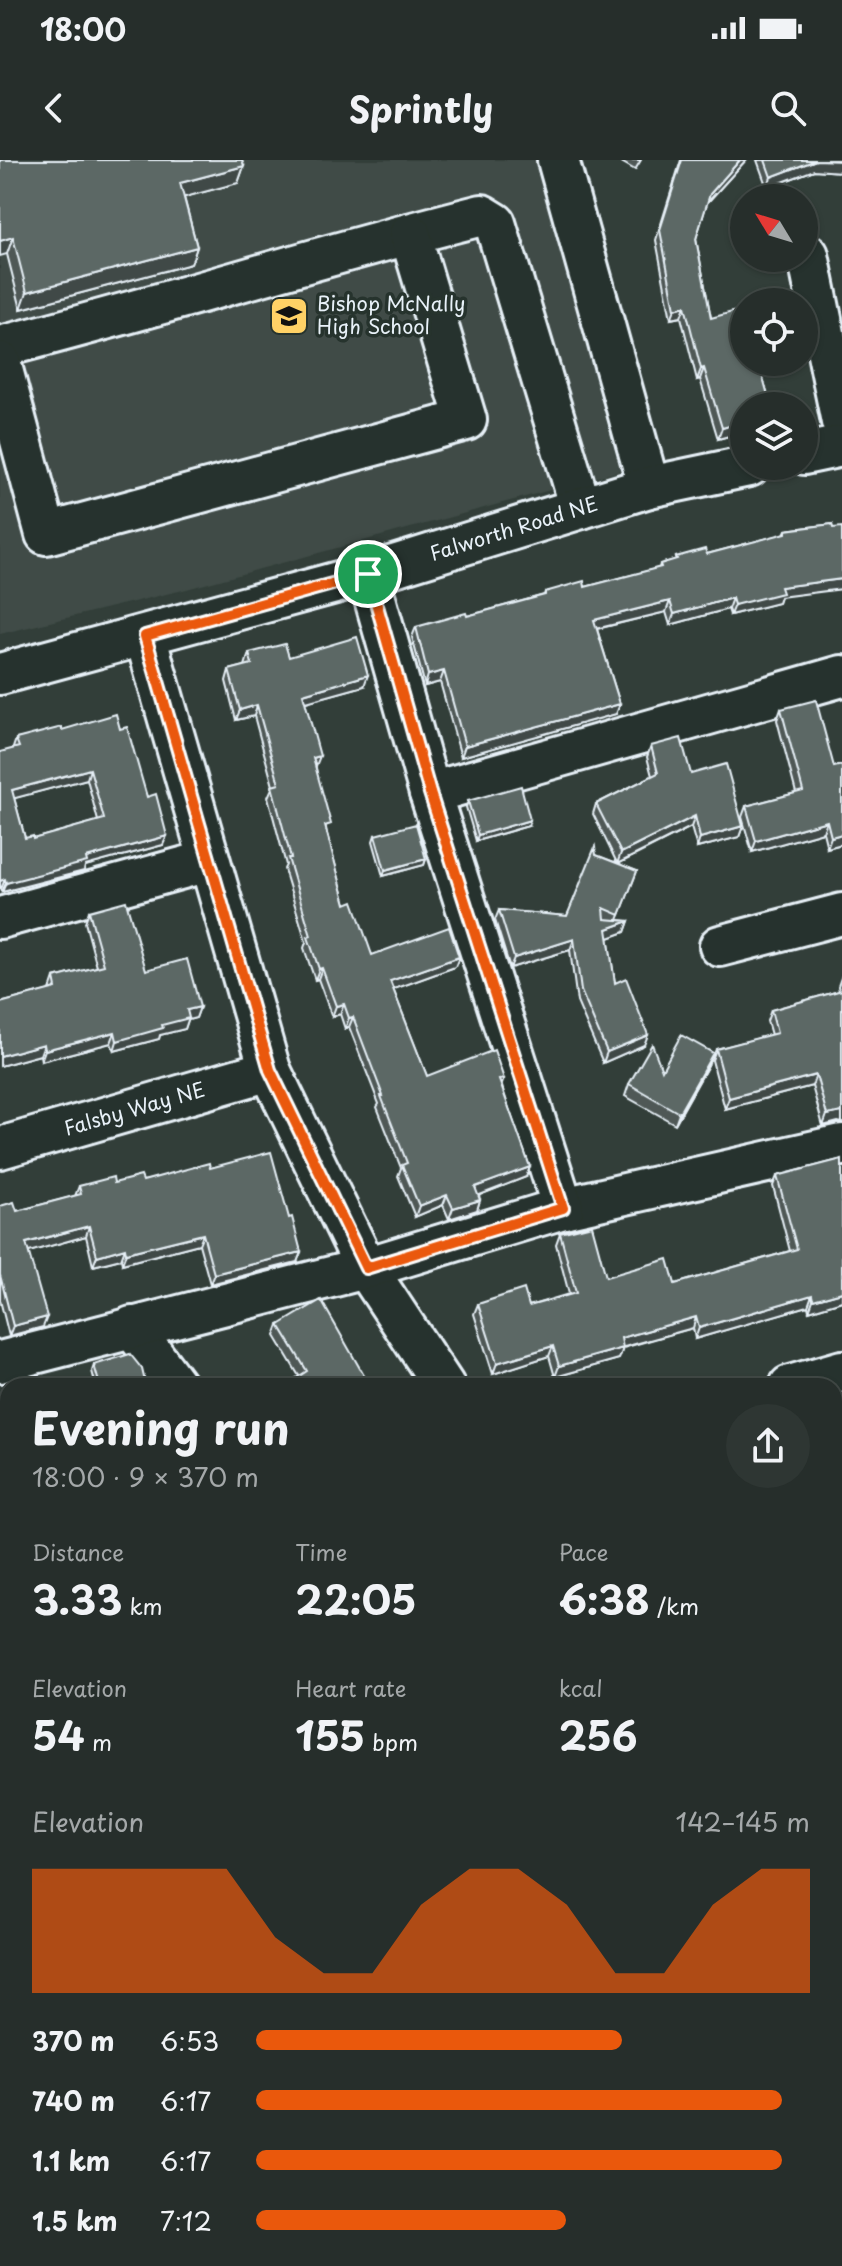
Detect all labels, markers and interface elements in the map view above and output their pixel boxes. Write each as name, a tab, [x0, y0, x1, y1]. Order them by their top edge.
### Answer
text: 18:00	[40, 6, 126, 51]
text: Sprintly	[349, 81, 493, 135]
icon: back	[32, 86, 76, 130]
icon: search	[766, 86, 810, 130]
north arrow	[730, 184, 818, 272]
map controls	[730, 184, 818, 480]
place label: Bishop McNally High School	[317, 288, 465, 341]
button: locate	[730, 288, 818, 376]
school or university icon: Bishop McNally High School	[268, 295, 310, 337]
button: layers	[730, 392, 818, 480]
street label: Falworth Road NE	[426, 488, 601, 568]
pin	[334, 540, 402, 608]
icon: arrive	[346, 552, 390, 596]
street label: Falsby Way NE	[60, 1074, 208, 1143]
text: Evening run	[32, 1394, 290, 1460]
button: share	[726, 1404, 810, 1488]
text: 18:00 · 9 × 370 m	[32, 1457, 259, 1496]
text: Distance	[32, 1535, 124, 1568]
text: Time	[295, 1535, 347, 1568]
text: Pace	[559, 1535, 608, 1568]
text: 3.33	[32, 1568, 122, 1629]
text: 22:05	[295, 1568, 417, 1629]
text: 6:38	[559, 1568, 650, 1629]
text: km	[122, 1589, 163, 1622]
text: /km	[650, 1589, 699, 1622]
text: Elevation	[32, 1671, 127, 1704]
text: Heart rate	[295, 1671, 406, 1704]
text: kcal	[559, 1671, 603, 1704]
text: 54	[32, 1704, 85, 1765]
text: 155	[295, 1704, 365, 1765]
text: 256	[559, 1704, 637, 1765]
text: m	[85, 1725, 112, 1758]
text: bpm	[365, 1725, 418, 1758]
text: Elevation	[32, 1802, 144, 1841]
text: 142–145 m	[676, 1802, 810, 1841]
text: 370 m	[32, 2021, 115, 2060]
text: 6:53	[160, 2021, 219, 2060]
text: 740 m	[32, 2081, 115, 2120]
text: 6:17	[160, 2081, 211, 2120]
text: 1.1 km	[32, 2141, 110, 2180]
text: 6:17	[160, 2141, 211, 2180]
text: 1.5 km	[32, 2201, 118, 2240]
text: 7:12	[160, 2201, 212, 2240]

